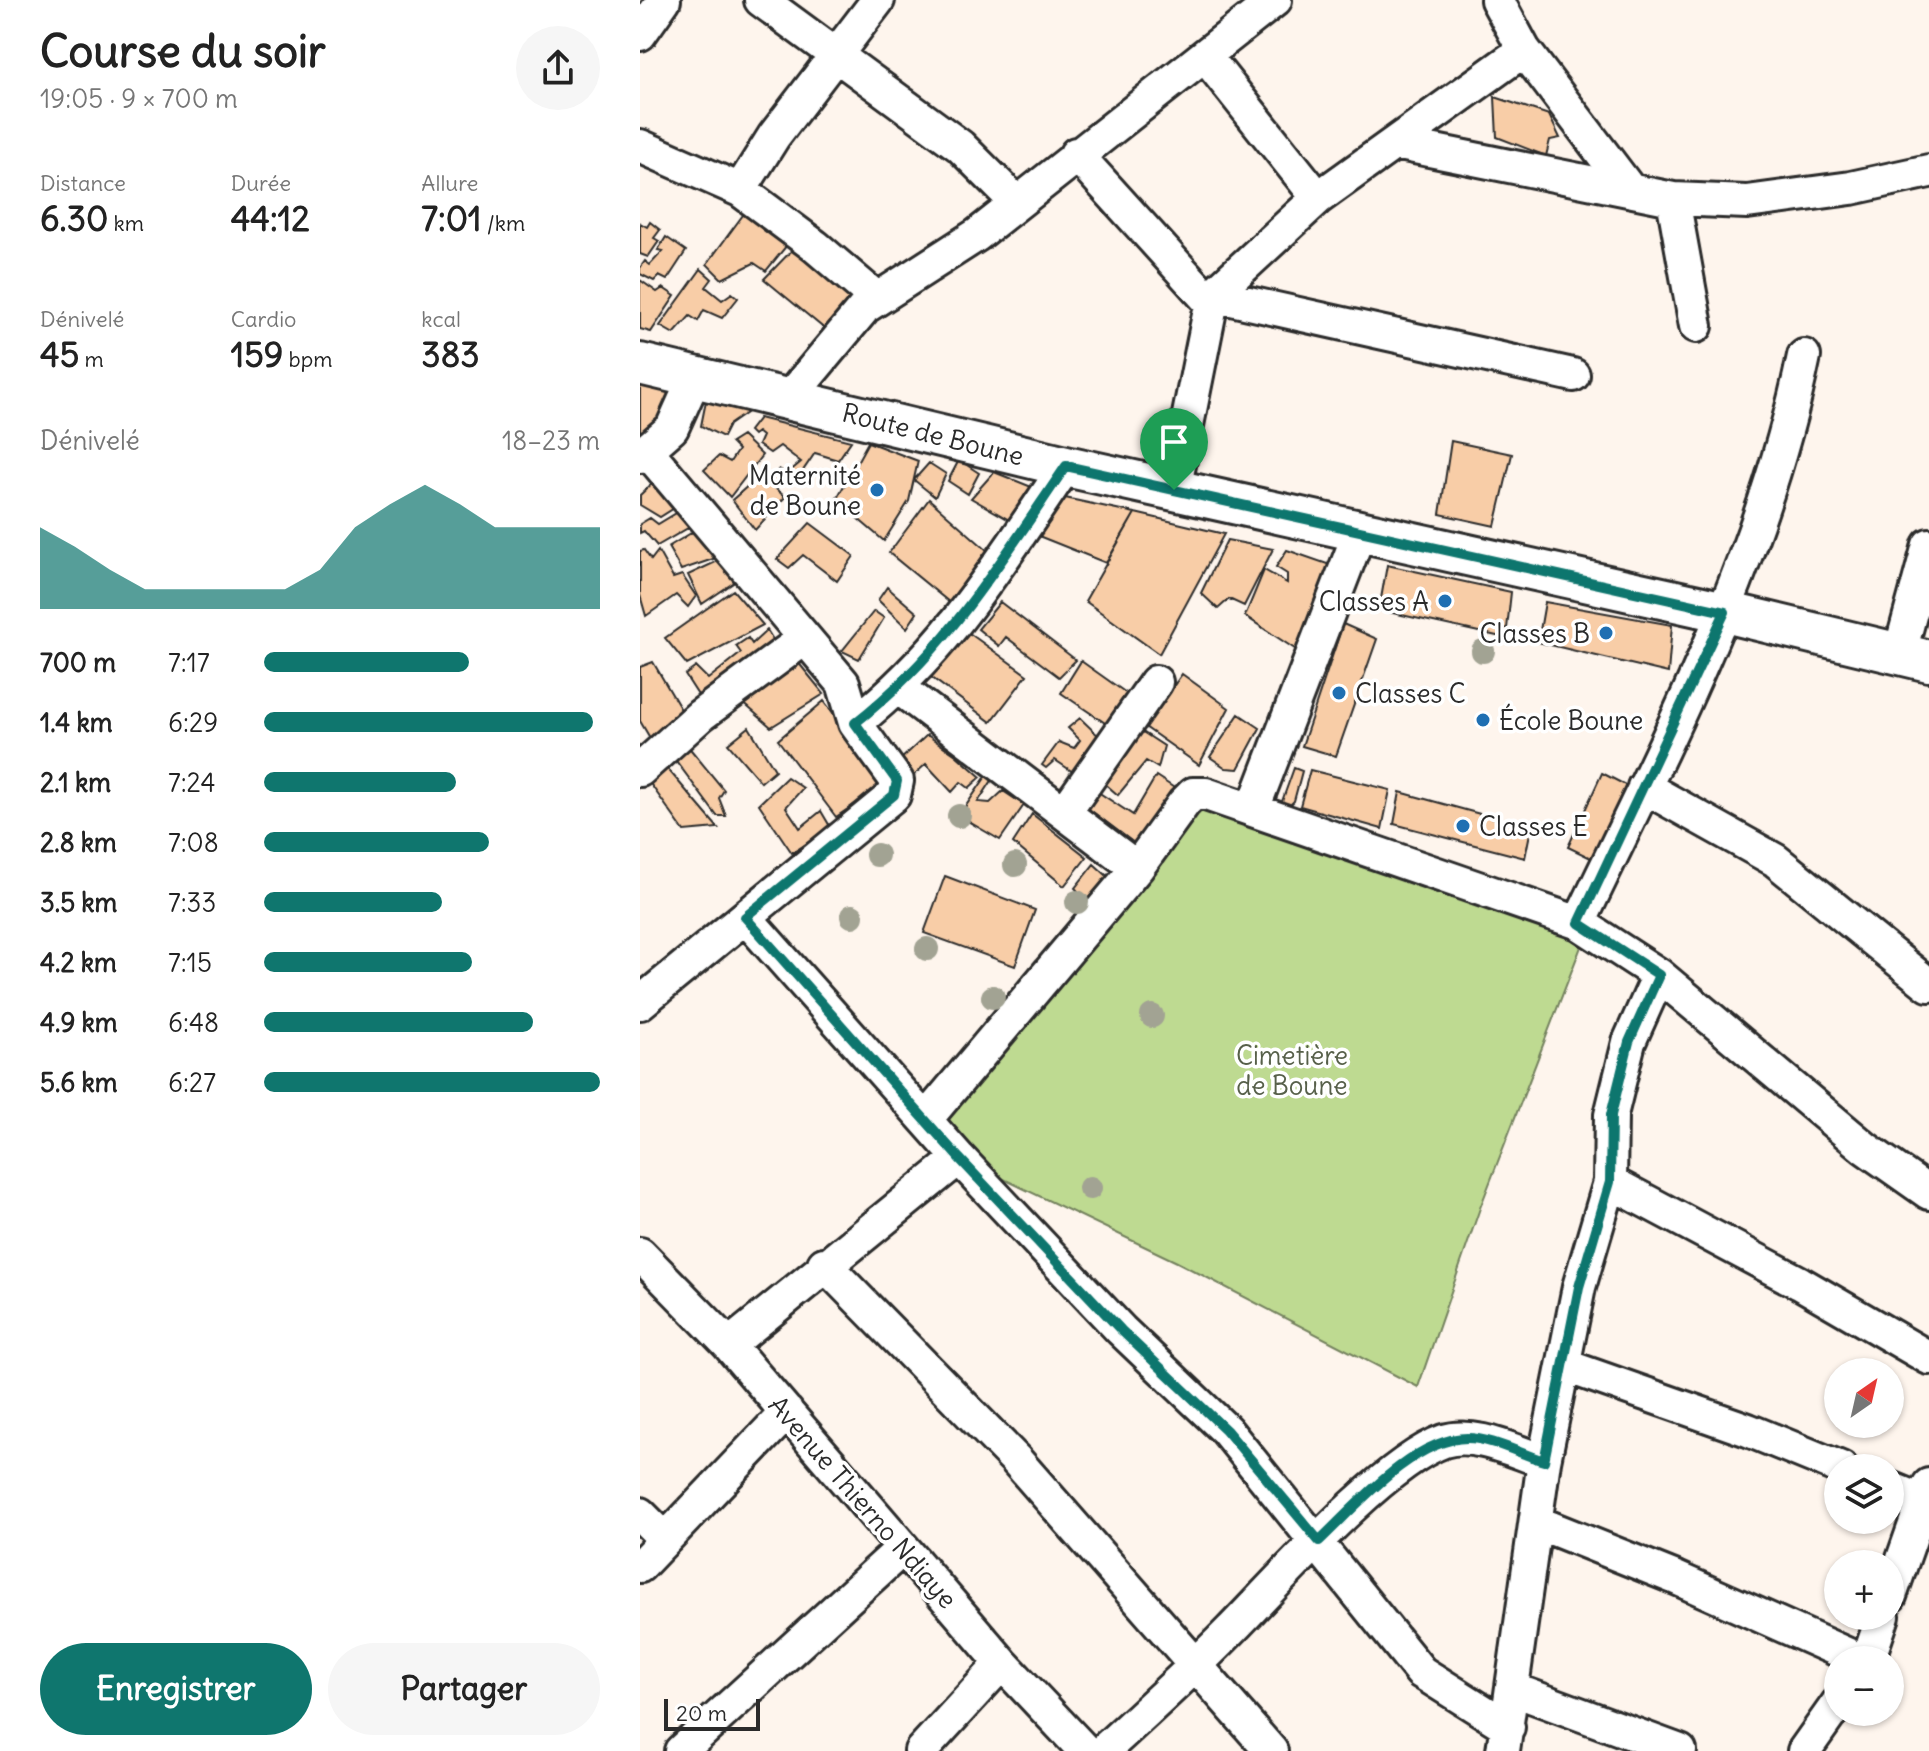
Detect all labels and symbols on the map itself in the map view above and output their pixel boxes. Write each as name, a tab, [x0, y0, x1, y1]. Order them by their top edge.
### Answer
street label: Route de Boune	[839, 395, 1027, 473]
pin	[1140, 408, 1208, 490]
place label: Maternité de Boune	[749, 459, 861, 522]
marker: Maternité de Boune	[868, 481, 886, 499]
place label: Classes A	[1319, 585, 1429, 618]
marker: Classes A	[1436, 592, 1454, 610]
place label: Classes B	[1479, 617, 1590, 650]
marker: Classes B	[1597, 624, 1615, 642]
place label: Classes C	[1355, 677, 1466, 710]
marker: Classes C	[1330, 684, 1348, 702]
place label: École Boune	[1499, 703, 1643, 737]
marker: École Boune	[1474, 711, 1492, 729]
place label: Classes E	[1479, 810, 1588, 843]
marker: Classes E	[1454, 817, 1472, 835]
park label: Cimetière de Boune	[1236, 1039, 1348, 1102]
north arrow	[1824, 1358, 1904, 1438]
street label: Avenue Thierno Ndiaye	[762, 1389, 964, 1615]
scale bar	[664, 1695, 760, 1731]

